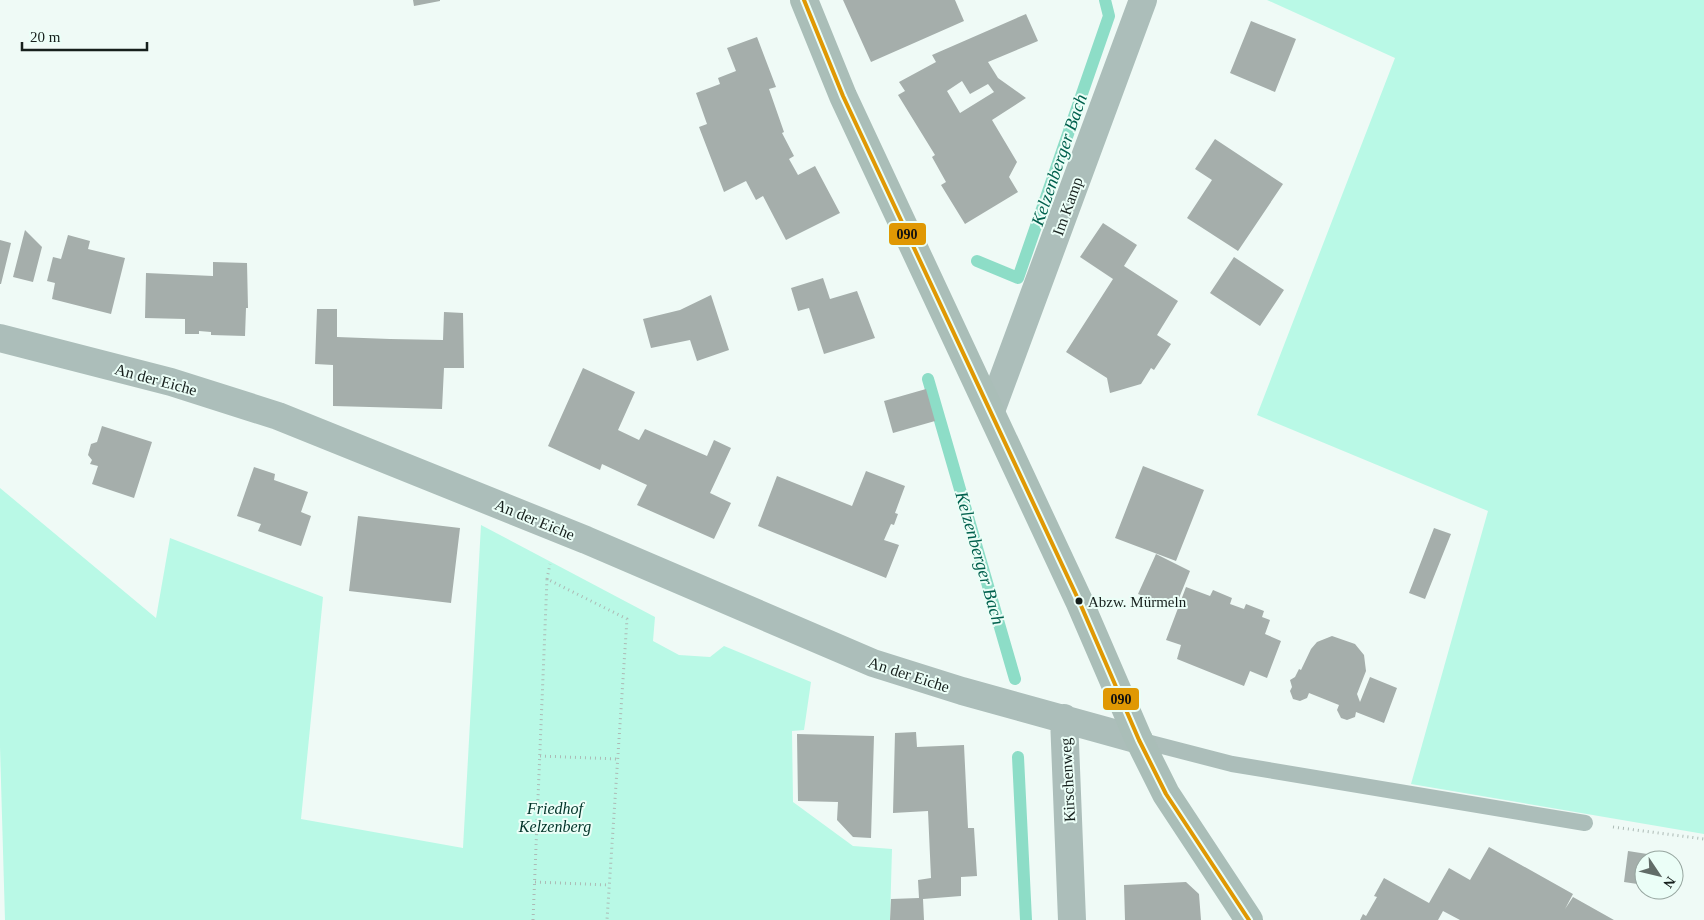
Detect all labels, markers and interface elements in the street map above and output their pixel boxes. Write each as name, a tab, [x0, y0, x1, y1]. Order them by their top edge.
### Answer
scale bar	[22, 20, 148, 52]
text: 20 m	[30, 29, 61, 45]
water label: Kelzenberger Bach	[1027, 92, 1091, 229]
street label: Im Kamp	[1049, 175, 1087, 238]
line badge: 090	[888, 222, 927, 246]
text: 090	[897, 227, 918, 242]
street label: An der Eiche	[113, 360, 199, 399]
water label: Kelzenberger Bach	[951, 488, 1009, 627]
street label: An der Eiche	[492, 496, 577, 543]
place label: Abzw. Mürmeln	[1088, 594, 1187, 610]
marker: Abzw. Mürmeln	[1074, 596, 1084, 606]
street label: An der Eiche	[866, 653, 952, 696]
line badge: 090	[1102, 687, 1140, 711]
text: 090	[1111, 692, 1132, 707]
street label: Kirschenweg	[1057, 737, 1079, 823]
park label: Friedhof Kelzenberg	[518, 800, 591, 836]
north arrow	[1634, 850, 1684, 900]
text: N	[1660, 874, 1678, 891]

